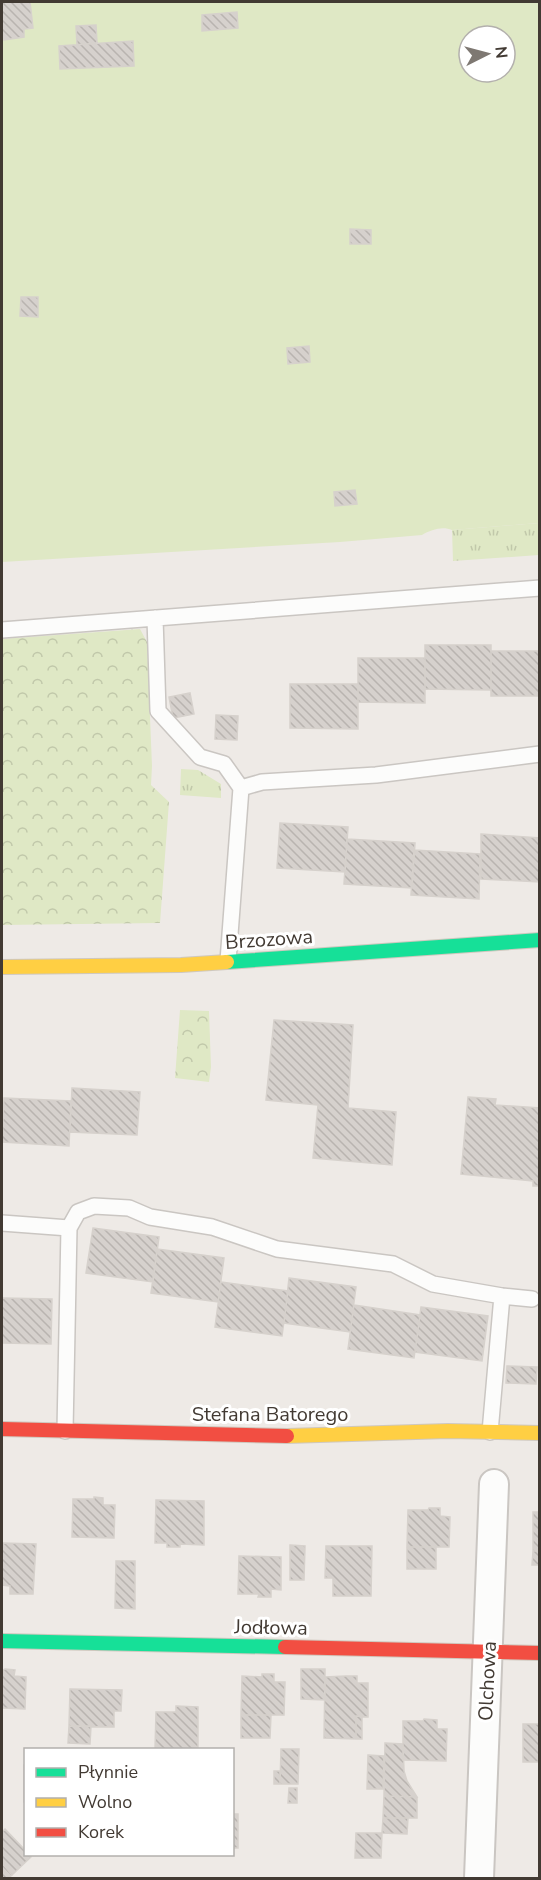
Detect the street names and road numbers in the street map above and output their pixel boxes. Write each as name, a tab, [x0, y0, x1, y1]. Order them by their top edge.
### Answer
street label: Brzozowa	[224, 923, 314, 956]
street label: Stefana Batorego	[192, 1401, 348, 1428]
street label: Jodłowa	[233, 1613, 308, 1642]
street label: Olchowa	[472, 1640, 503, 1722]

